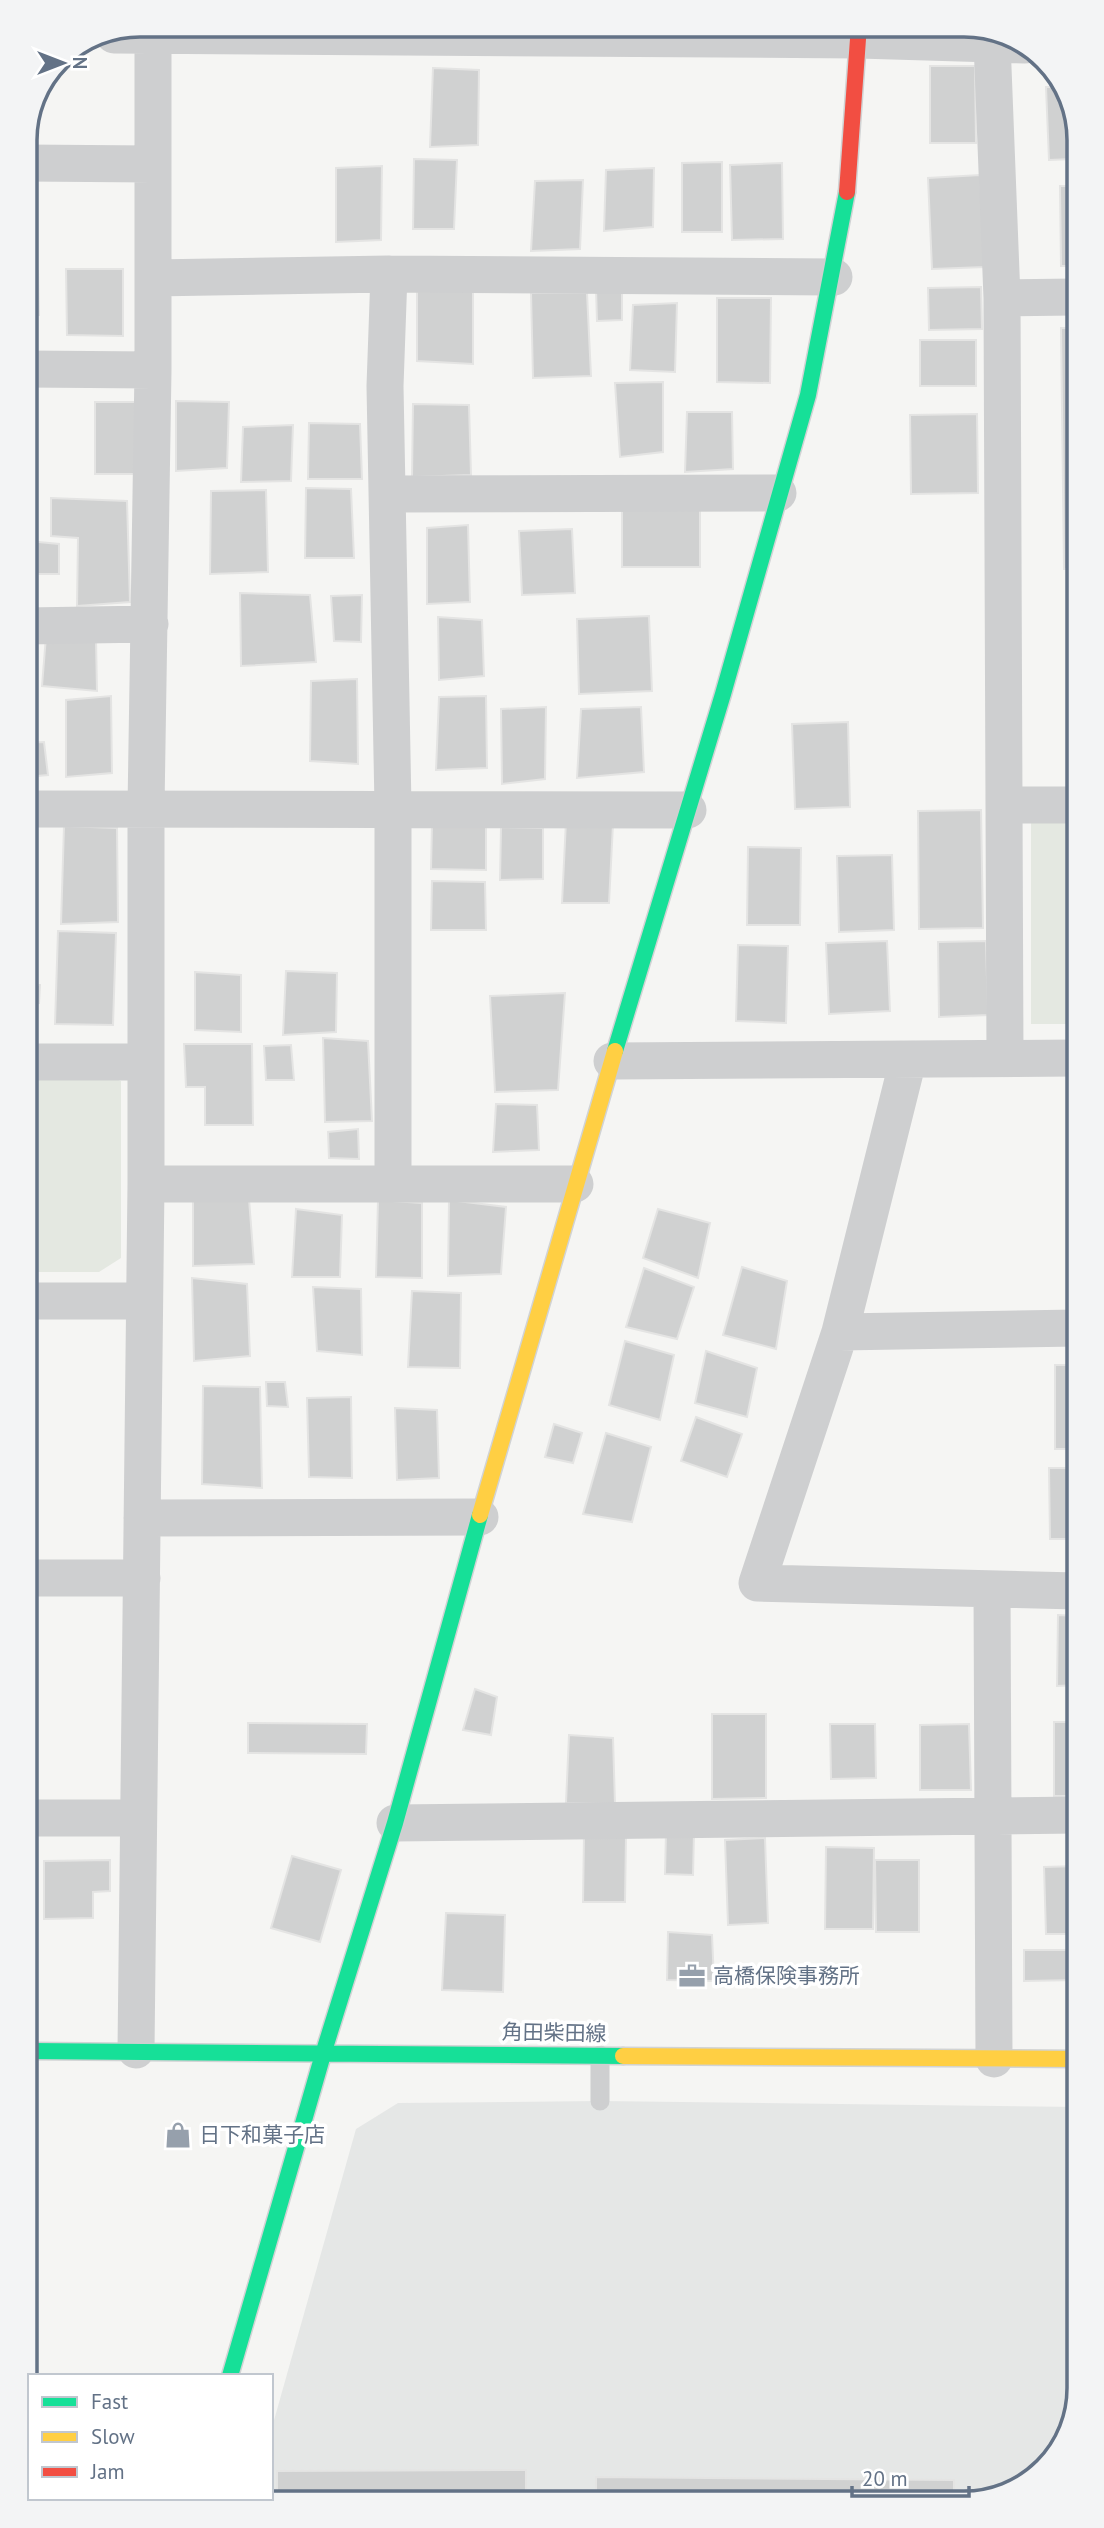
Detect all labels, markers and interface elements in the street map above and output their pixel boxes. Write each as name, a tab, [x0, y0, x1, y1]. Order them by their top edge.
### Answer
north arrow	[28, 28, 98, 98]
text: N	[68, 57, 92, 69]
office icon: 高橋保険事務所	[677, 1961, 707, 1991]
place label: 高橋保険事務所	[713, 1962, 860, 1989]
street label: 角田柴田線	[501, 2018, 607, 2047]
shop icon: 日下和菓子店	[163, 2120, 193, 2150]
place label: 日下和菓子店	[199, 2121, 325, 2148]
legend	[28, 2374, 273, 2500]
text: Fast	[91, 2388, 128, 2415]
text: Slow	[91, 2423, 135, 2450]
scale bar	[852, 2454, 969, 2498]
text: Jam	[90, 2458, 125, 2485]
text: 20 m	[862, 2465, 908, 2492]

